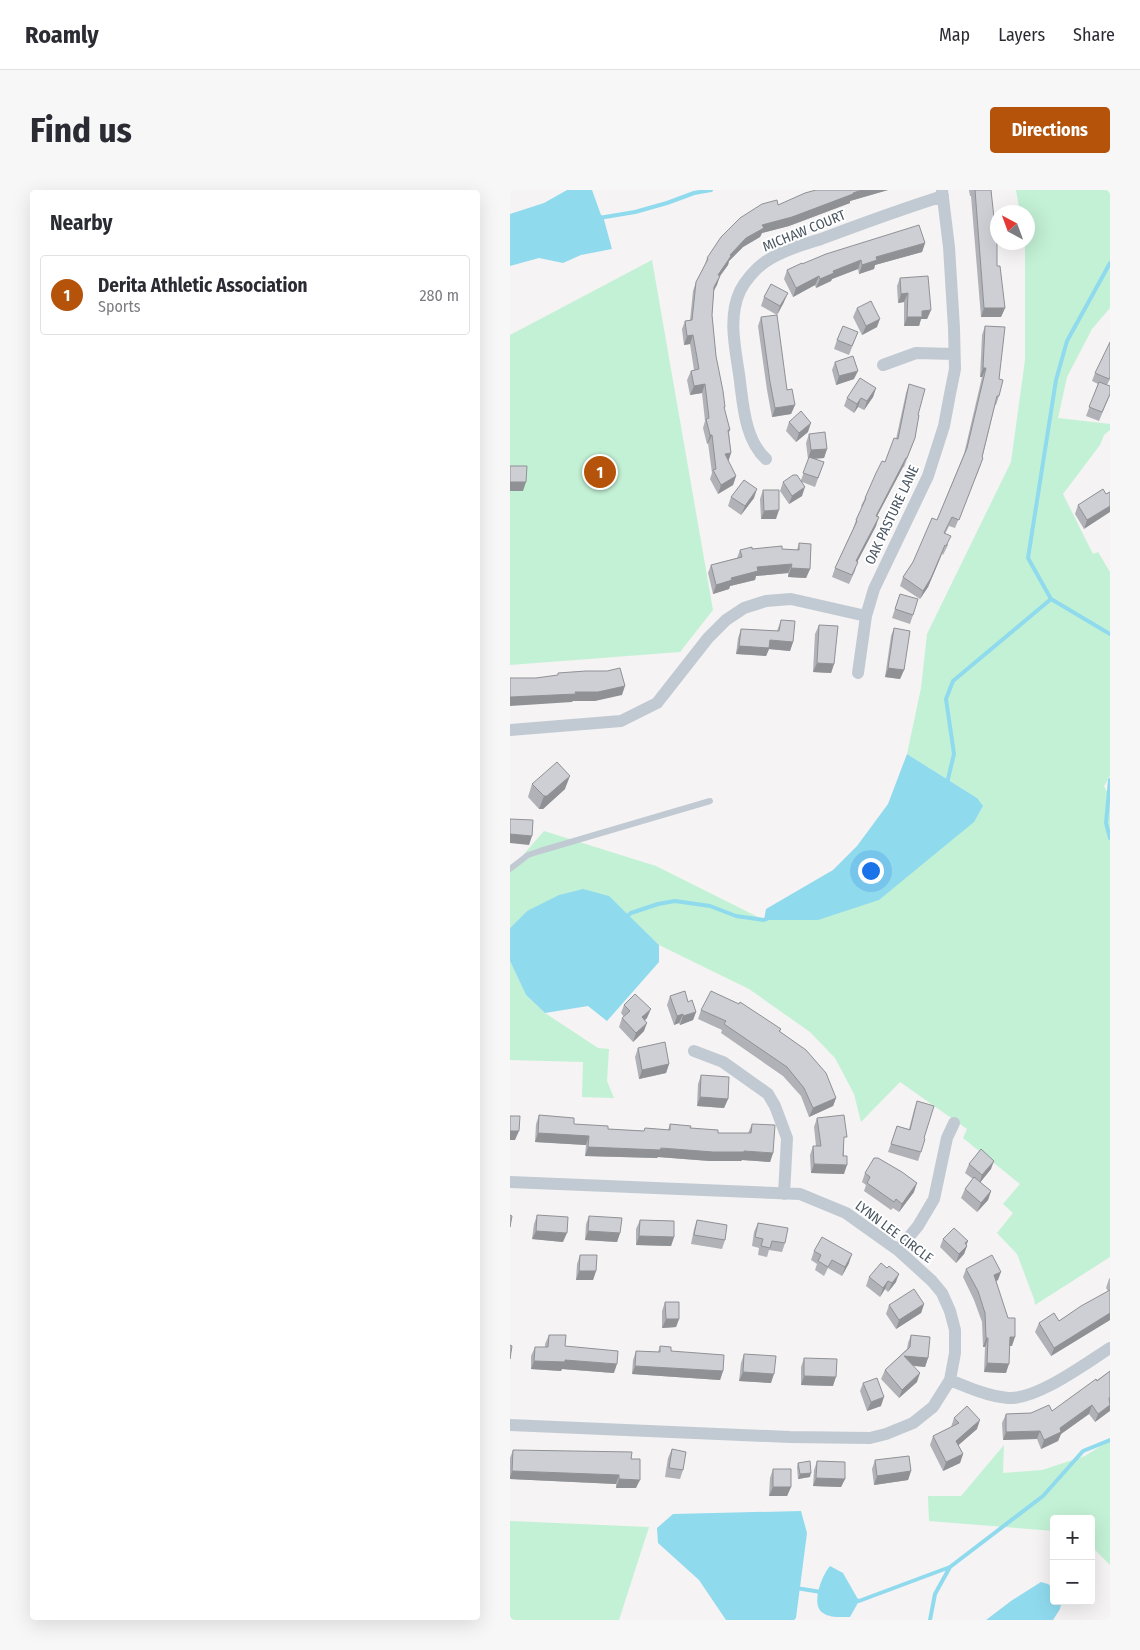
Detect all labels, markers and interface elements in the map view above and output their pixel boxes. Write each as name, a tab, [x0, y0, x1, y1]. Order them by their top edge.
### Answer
text: Roamly	[25, 21, 99, 49]
text: Map	[939, 24, 970, 46]
text: Layers	[998, 24, 1045, 46]
text: Share	[1073, 24, 1115, 46]
button: Directions	[990, 107, 1110, 153]
text: Find us	[30, 109, 132, 151]
north arrow	[990, 205, 1035, 250]
street label: MICHAW COURT	[760, 206, 848, 255]
text: Nearby	[50, 210, 112, 236]
text: Derita Athletic Association	[98, 274, 308, 297]
text: 1	[64, 286, 70, 305]
text: 280 m	[420, 286, 459, 305]
text: Sports	[98, 297, 141, 316]
pin: 1	[584, 453, 616, 491]
street label: OAK PASTURE LANE	[861, 462, 923, 568]
your location	[858, 858, 884, 884]
street label: LYNN LEE CIRCLE	[852, 1197, 937, 1267]
map controls	[1050, 1515, 1095, 1605]
button: +	[1050, 1515, 1095, 1560]
button: −	[1050, 1560, 1095, 1605]

